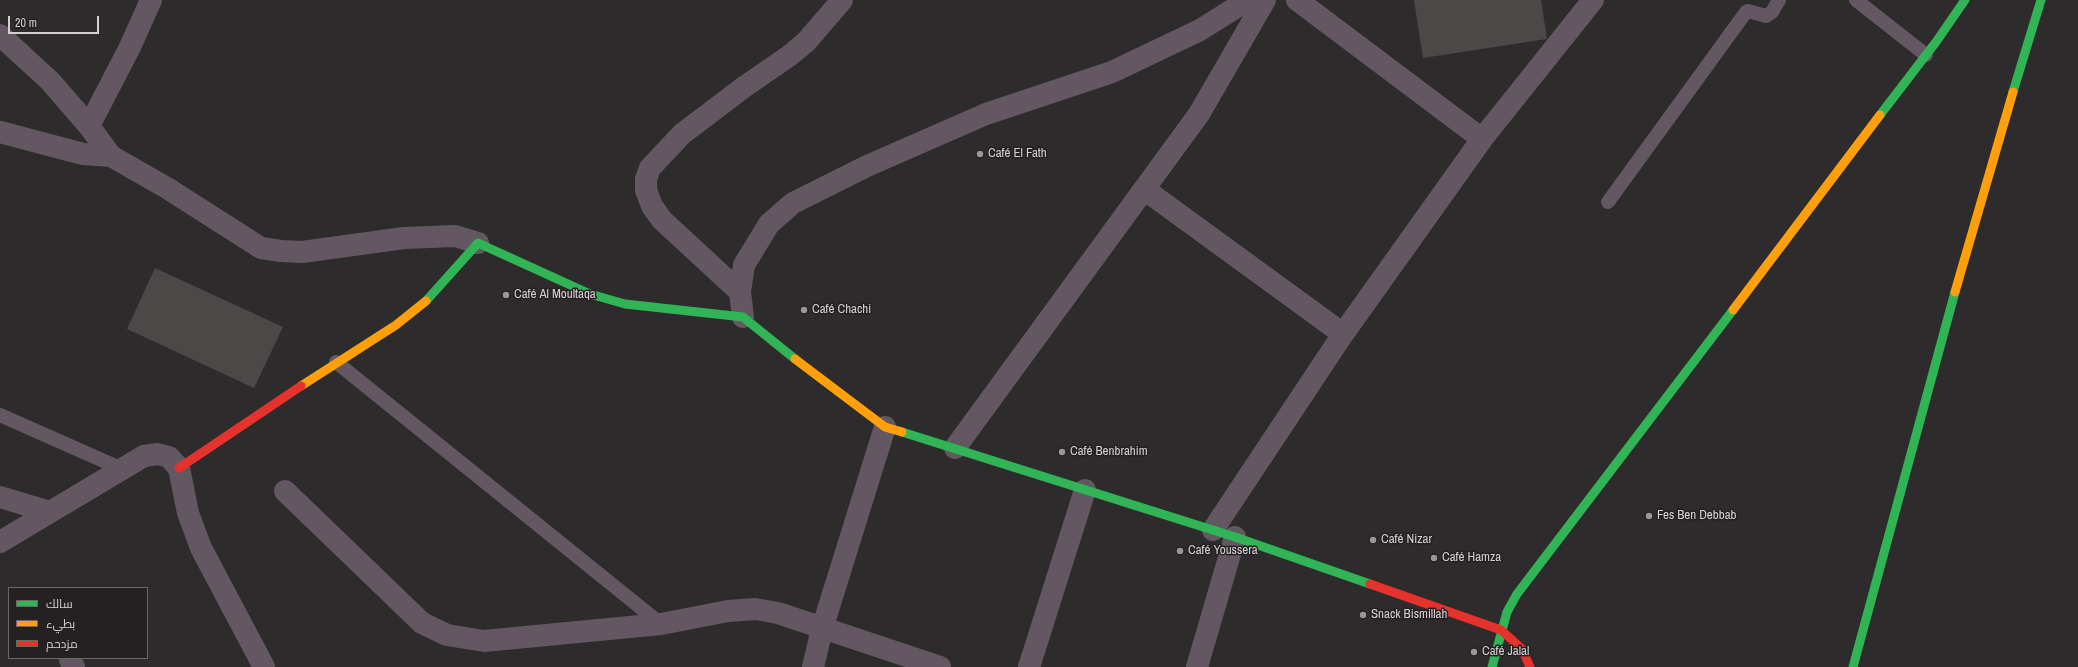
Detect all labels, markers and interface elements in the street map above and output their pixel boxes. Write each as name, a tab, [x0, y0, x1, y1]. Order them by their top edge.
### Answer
scale bar	[10, 8, 101, 34]
text: 20 m	[15, 15, 37, 31]
place label: Café El Fath	[988, 146, 1047, 162]
marker: Café El Fath	[975, 149, 985, 159]
place label: Café Al Moultaqa	[514, 287, 596, 303]
marker: Café Al Moultaqa	[501, 290, 511, 300]
place label: Café Chachi	[812, 302, 871, 318]
marker: Café Chachi	[799, 305, 809, 315]
place label: Café Benbrahim	[1070, 444, 1148, 460]
marker: Café Benbrahim	[1057, 447, 1067, 457]
place label: Fes Ben Debbab	[1657, 508, 1736, 524]
marker: Fes Ben Debbab	[1644, 511, 1654, 521]
place label: Café Nizar	[1381, 532, 1432, 548]
marker: Café Nizar	[1368, 535, 1378, 545]
place label: Café Youssera	[1188, 543, 1258, 559]
marker: Café Youssera	[1175, 546, 1185, 556]
place label: Café Hamza	[1442, 550, 1501, 566]
marker: Café Hamza	[1429, 553, 1439, 563]
legend	[8, 587, 148, 659]
text: سالك	[46, 596, 73, 612]
place label: Snack Bismillah	[1371, 607, 1447, 623]
marker: Snack Bismillah	[1358, 610, 1368, 620]
text: بطيء	[46, 616, 75, 632]
text: مزدحم	[46, 636, 78, 652]
place label: Café Jalal	[1482, 644, 1529, 660]
marker: Café Jalal	[1469, 647, 1479, 657]

